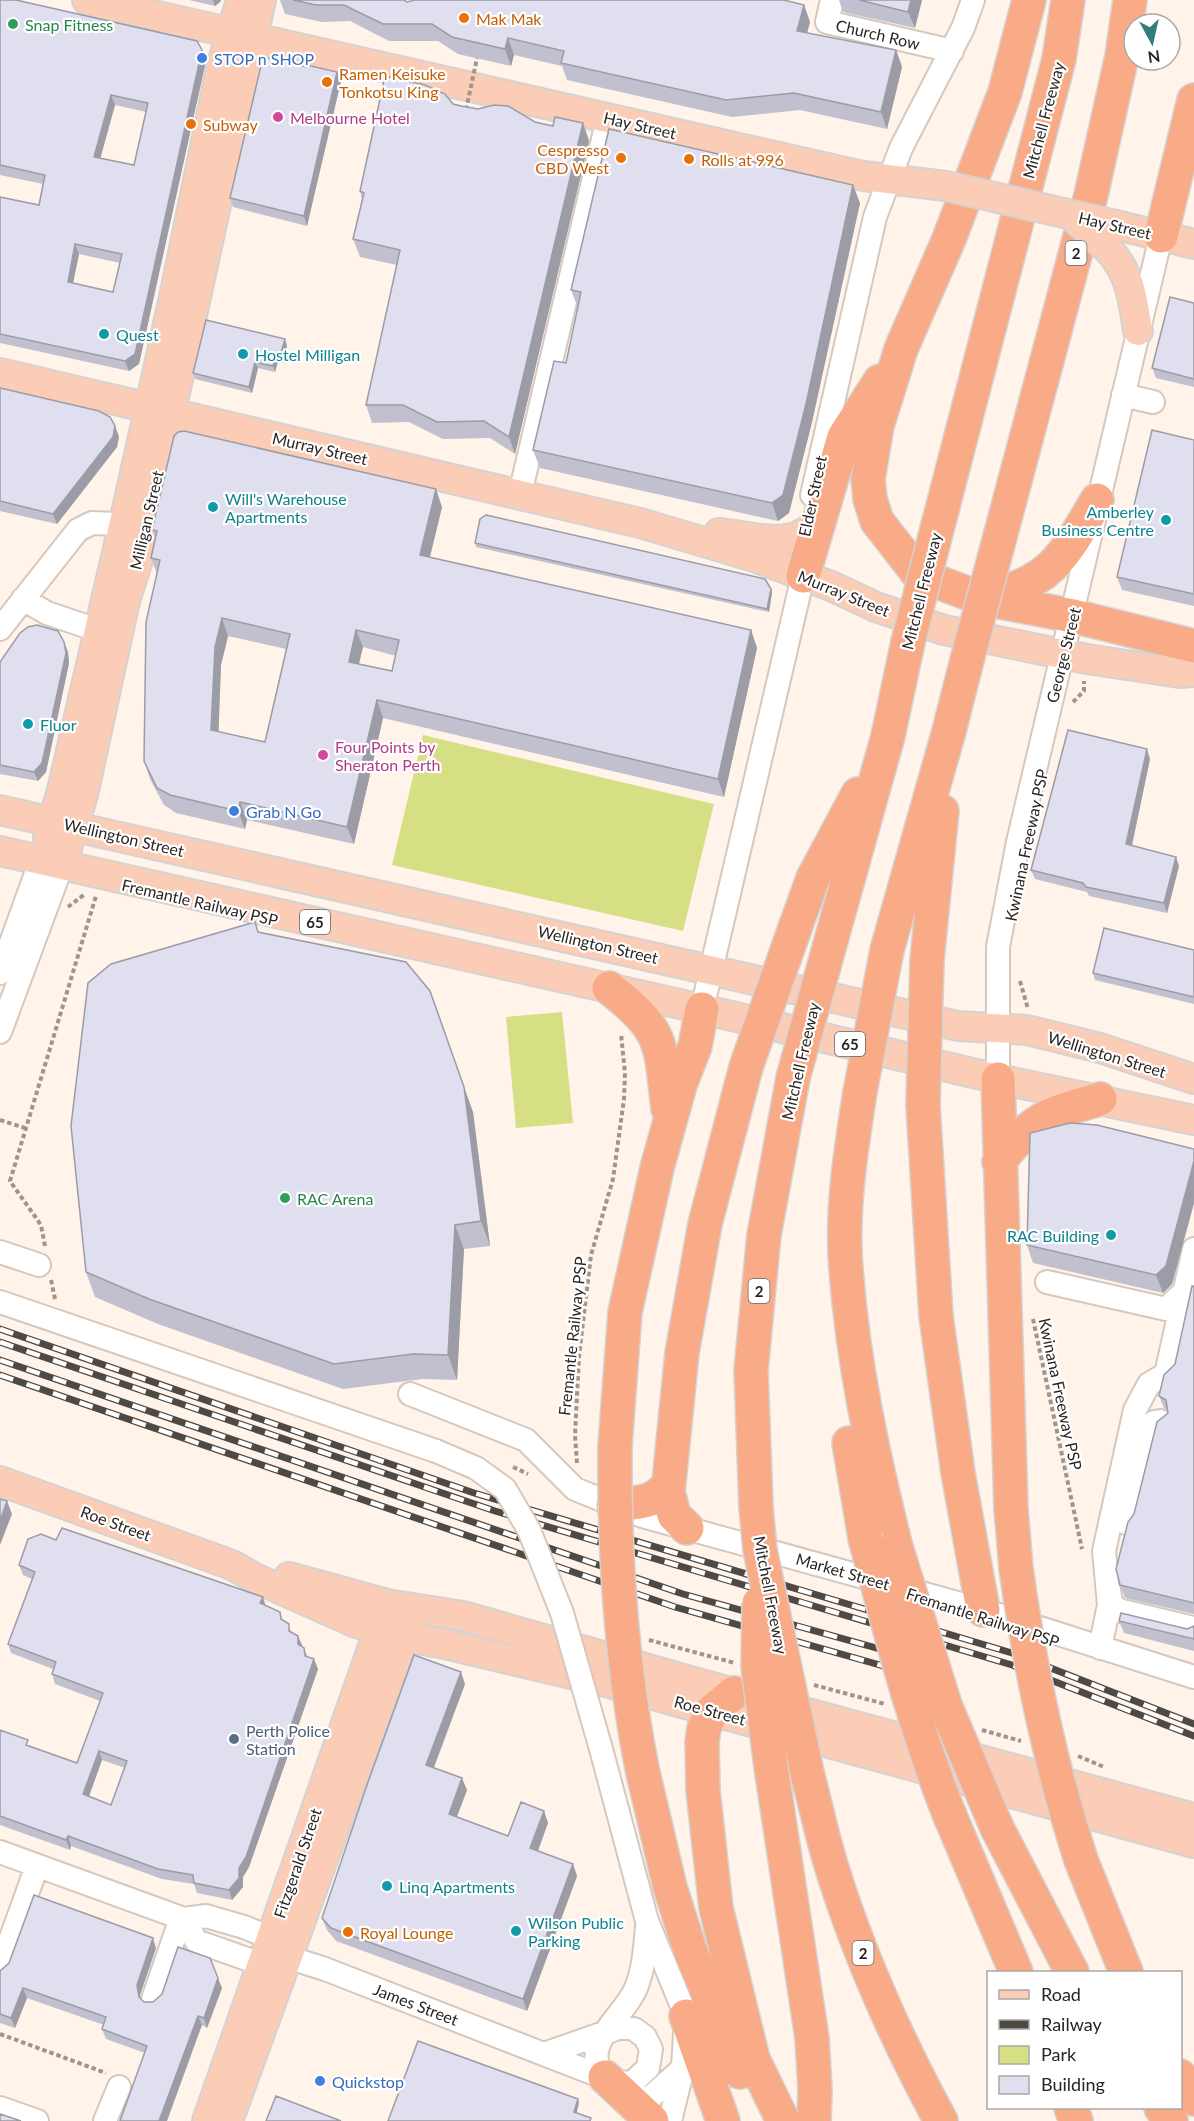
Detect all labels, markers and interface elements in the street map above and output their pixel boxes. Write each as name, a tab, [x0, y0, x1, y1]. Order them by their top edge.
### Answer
place label: Mak Mak	[476, 9, 542, 28]
marker: Mak Mak	[457, 11, 471, 25]
north arrow	[1122, 12, 1182, 72]
place label: Snap Fitness	[25, 15, 113, 34]
street label: Church Row	[834, 15, 922, 53]
marker: Snap Fitness	[6, 17, 20, 31]
text: N	[1147, 47, 1162, 68]
place label: STOP n SHOP	[214, 49, 314, 68]
marker: STOP n SHOP	[195, 51, 209, 65]
street label: Mitchell Freeway	[1018, 59, 1068, 180]
place label: Ramen Keisuke Tonkotsu King	[339, 64, 446, 101]
marker: Ramen Keisuke Tonkotsu King	[320, 75, 334, 89]
street label: Hay Street	[602, 107, 678, 143]
place label: Melbourne Hotel	[290, 108, 410, 127]
marker: Melbourne Hotel	[271, 110, 285, 124]
place label: Subway	[203, 115, 259, 134]
marker: Subway	[184, 117, 198, 131]
place label: Cespresso CBD West	[535, 140, 609, 177]
place label: Rolls at 996	[701, 150, 784, 169]
marker: Cespresso CBD West	[614, 151, 628, 165]
marker: Rolls at 996	[682, 152, 696, 166]
street label: Hay Street	[1077, 207, 1153, 243]
road number: 2	[1066, 241, 1086, 265]
place label: Quest	[116, 325, 159, 344]
marker: Quest	[97, 327, 111, 341]
place label: Hostel Milligan	[255, 345, 360, 364]
marker: Hostel Milligan	[236, 347, 250, 361]
street label: Murray Street	[271, 428, 370, 468]
street label: Elder Street	[794, 454, 830, 538]
street label: Milligan Street	[125, 468, 167, 572]
place label: Will's Warehouse Apartments	[225, 489, 347, 526]
marker: Will's Warehouse Apartments	[206, 500, 220, 514]
place label: Amberley Business Centre	[1041, 502, 1155, 539]
marker: Amberley Business Centre	[1159, 513, 1173, 527]
street label: Mitchell Freeway	[897, 530, 945, 652]
street label: Murray Street	[795, 566, 893, 620]
street label: George Street	[1042, 605, 1084, 705]
place label: Fluor	[40, 715, 77, 734]
marker: Fluor	[21, 717, 35, 731]
place label: Four Points by Sheraton Perth	[335, 737, 440, 774]
marker: Four Points by Sheraton Perth	[316, 748, 330, 762]
street label: Kwinana Freeway PSP	[1001, 767, 1051, 923]
place label: Grab N Go	[246, 802, 321, 821]
marker: Grab N Go	[227, 804, 241, 818]
street label: Wellington Street	[62, 814, 186, 860]
street label: Fremantle Railway PSP	[120, 875, 280, 929]
road number: 65	[300, 910, 330, 934]
street label: Wellington Street	[536, 921, 660, 967]
street label: Mitchell Freeway	[777, 1000, 823, 1122]
street label: Wellington Street	[1046, 1027, 1169, 1081]
road number: 65	[835, 1032, 865, 1056]
place label: RAC Arena	[297, 1189, 373, 1208]
marker: RAC Arena	[278, 1191, 292, 1205]
place label: RAC Building	[1007, 1226, 1099, 1245]
marker: RAC Building	[1104, 1228, 1118, 1242]
street label: Fremantle Railway PSP	[554, 1255, 590, 1416]
road number: 2	[748, 1279, 770, 1303]
street label: Kwinana Freeway PSP	[1036, 1316, 1086, 1472]
street label: Roe Street	[78, 1502, 154, 1545]
street label: Mitchell Freeway	[750, 1534, 792, 1656]
street label: Market Street	[794, 1549, 892, 1593]
street label: Fremantle Railway PSP	[904, 1583, 1062, 1651]
street label: Roe Street	[672, 1691, 748, 1729]
place label: Perth Police Station	[246, 1721, 330, 1758]
marker: Perth Police Station	[227, 1732, 241, 1746]
street label: Fitzgerald Street	[269, 1805, 325, 1920]
place label: Linq Apartments	[399, 1877, 515, 1896]
marker: Linq Apartments	[380, 1879, 394, 1893]
place label: Wilson Public Parking	[528, 1913, 624, 1950]
place label: Royal Lounge	[360, 1923, 453, 1942]
marker: Wilson Public Parking	[509, 1924, 523, 1938]
marker: Royal Lounge	[341, 1925, 355, 1939]
road number: 2	[852, 1941, 874, 1965]
legend	[987, 1971, 1182, 2109]
street label: James Street	[371, 1979, 461, 2029]
text: Road	[1041, 1983, 1081, 2005]
text: Railway	[1041, 2013, 1102, 2035]
text: Park	[1041, 2043, 1077, 2065]
place label: Quickstop	[332, 2072, 404, 2091]
text: Building	[1041, 2073, 1105, 2095]
marker: Quickstop	[313, 2074, 327, 2088]

